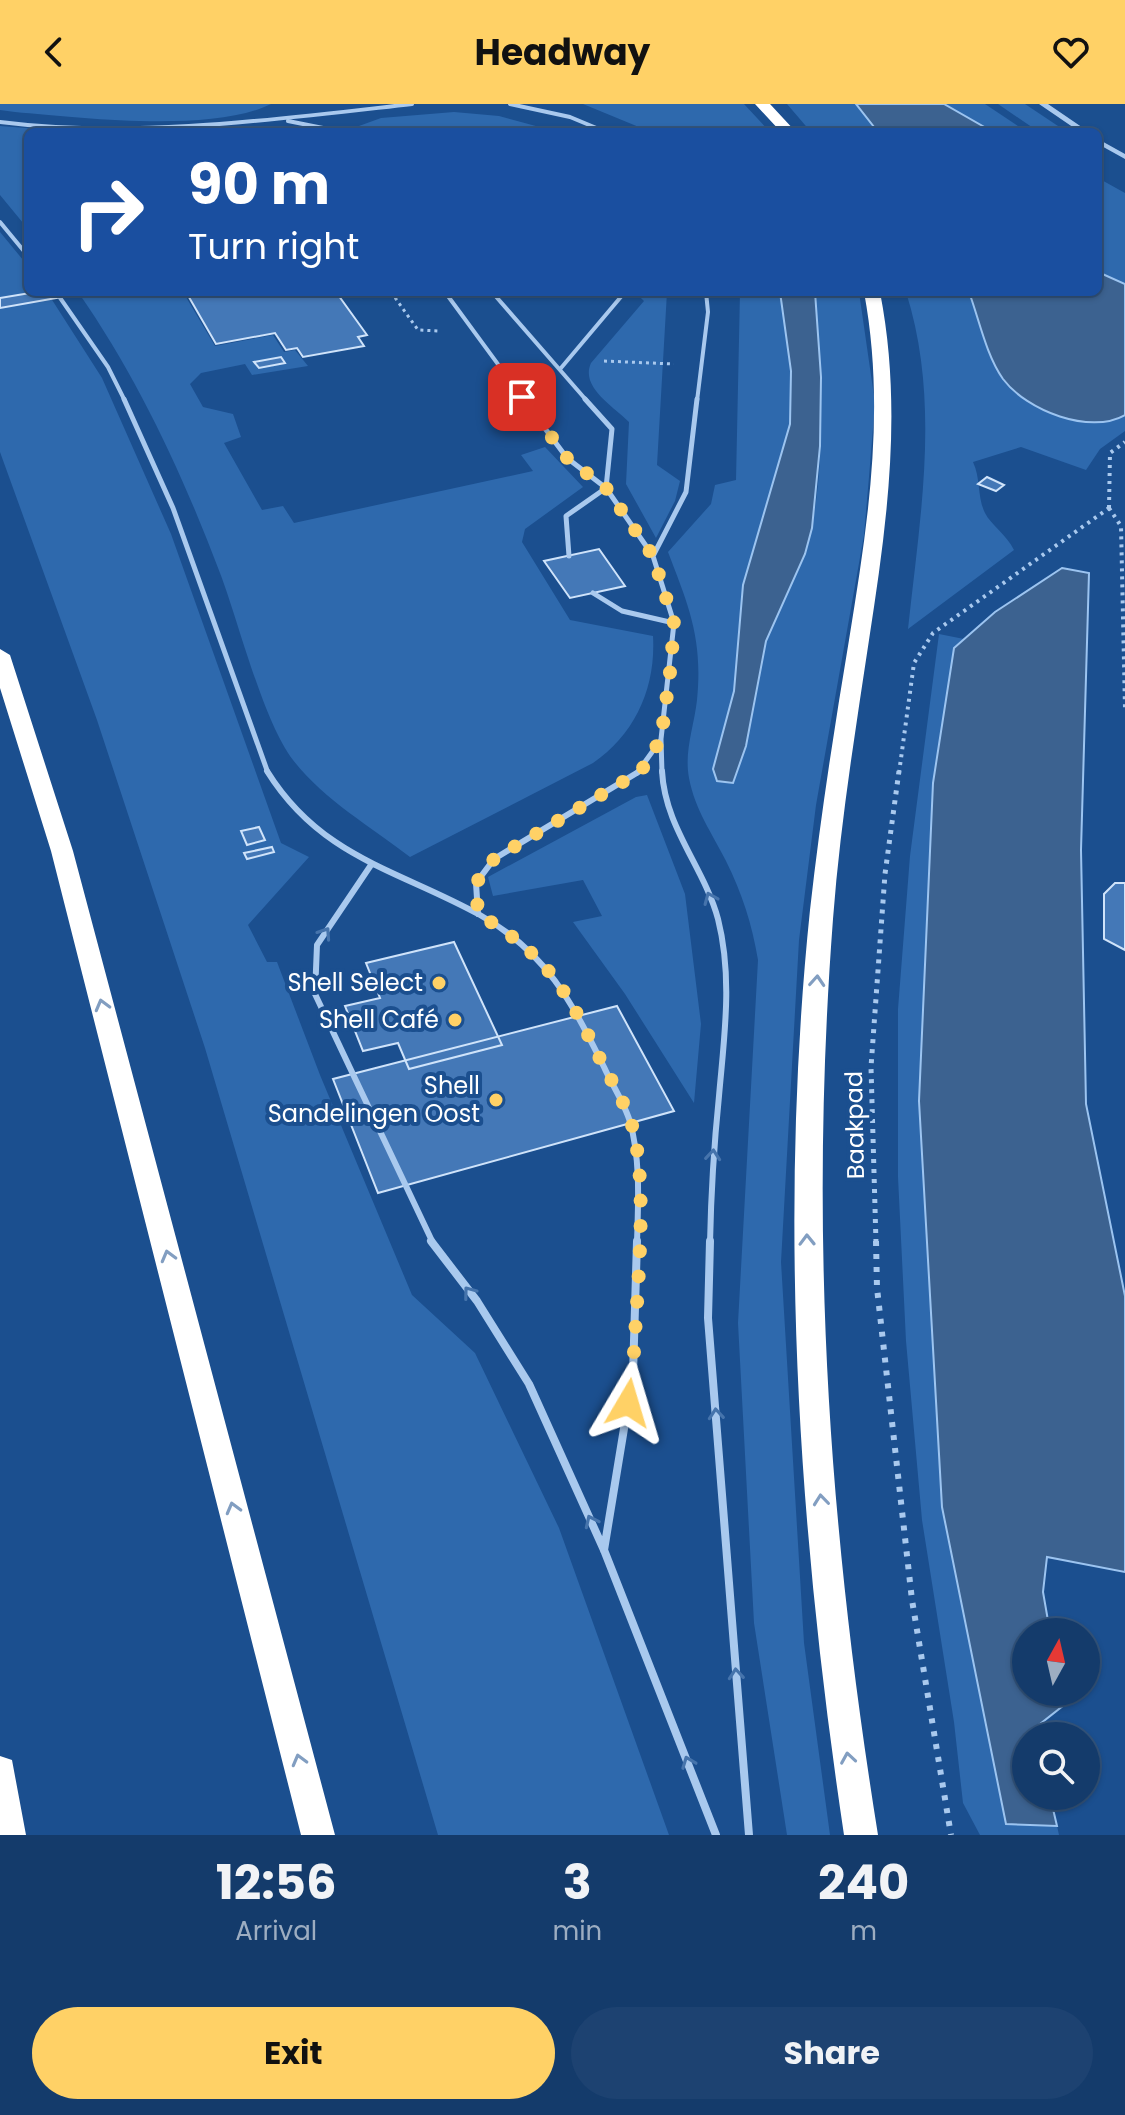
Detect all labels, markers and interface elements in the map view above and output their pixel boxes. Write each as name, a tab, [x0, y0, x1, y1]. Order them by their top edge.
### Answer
text: Headway	[475, 27, 650, 78]
icon: back	[32, 30, 76, 74]
icon: heart	[1049, 30, 1093, 74]
text: 90 m	[188, 145, 330, 224]
icon: right	[56, 160, 160, 264]
text: Turn right	[188, 221, 359, 272]
pin	[488, 363, 556, 431]
icon: arrive	[500, 375, 544, 419]
one-way arrow	[703, 892, 719, 906]
one-way arrow	[315, 928, 330, 942]
place label: Shell Select	[287, 966, 423, 999]
marker: Shell Select	[430, 974, 448, 992]
one-way arrow	[808, 974, 825, 987]
one-way arrow	[95, 998, 112, 1012]
place label: Shell Café	[319, 1003, 439, 1036]
marker: Shell Café	[446, 1011, 464, 1029]
place label: Shell Sandelingen Oost	[268, 1069, 480, 1130]
street label: Baakpad	[837, 1071, 872, 1179]
marker: Shell Sandelingen Oost	[487, 1091, 505, 1109]
one-way arrow	[704, 1148, 721, 1161]
one-way arrow	[798, 1233, 816, 1246]
one-way arrow	[160, 1250, 177, 1264]
one-way arrow	[465, 1286, 479, 1301]
position arrow	[586, 1361, 670, 1445]
one-way arrow	[707, 1407, 724, 1420]
one-way arrow	[812, 1493, 829, 1506]
one-way arrow	[226, 1501, 243, 1515]
one-way arrow	[585, 1515, 601, 1529]
north arrow	[1012, 1618, 1100, 1706]
map controls	[1012, 1618, 1100, 1810]
one-way arrow	[728, 1667, 745, 1680]
button: search	[1012, 1722, 1100, 1810]
one-way arrow	[840, 1751, 857, 1765]
one-way arrow	[291, 1753, 308, 1767]
one-way arrow	[681, 1756, 697, 1770]
text: 12:56	[216, 1849, 337, 1916]
text: 3	[563, 1849, 592, 1916]
text: 240	[818, 1849, 909, 1916]
text: Arrival	[235, 1913, 317, 1949]
text: min	[552, 1913, 602, 1949]
text: m	[850, 1913, 877, 1949]
button: Exit	[32, 2007, 555, 2099]
button: Share	[571, 2007, 1093, 2099]

